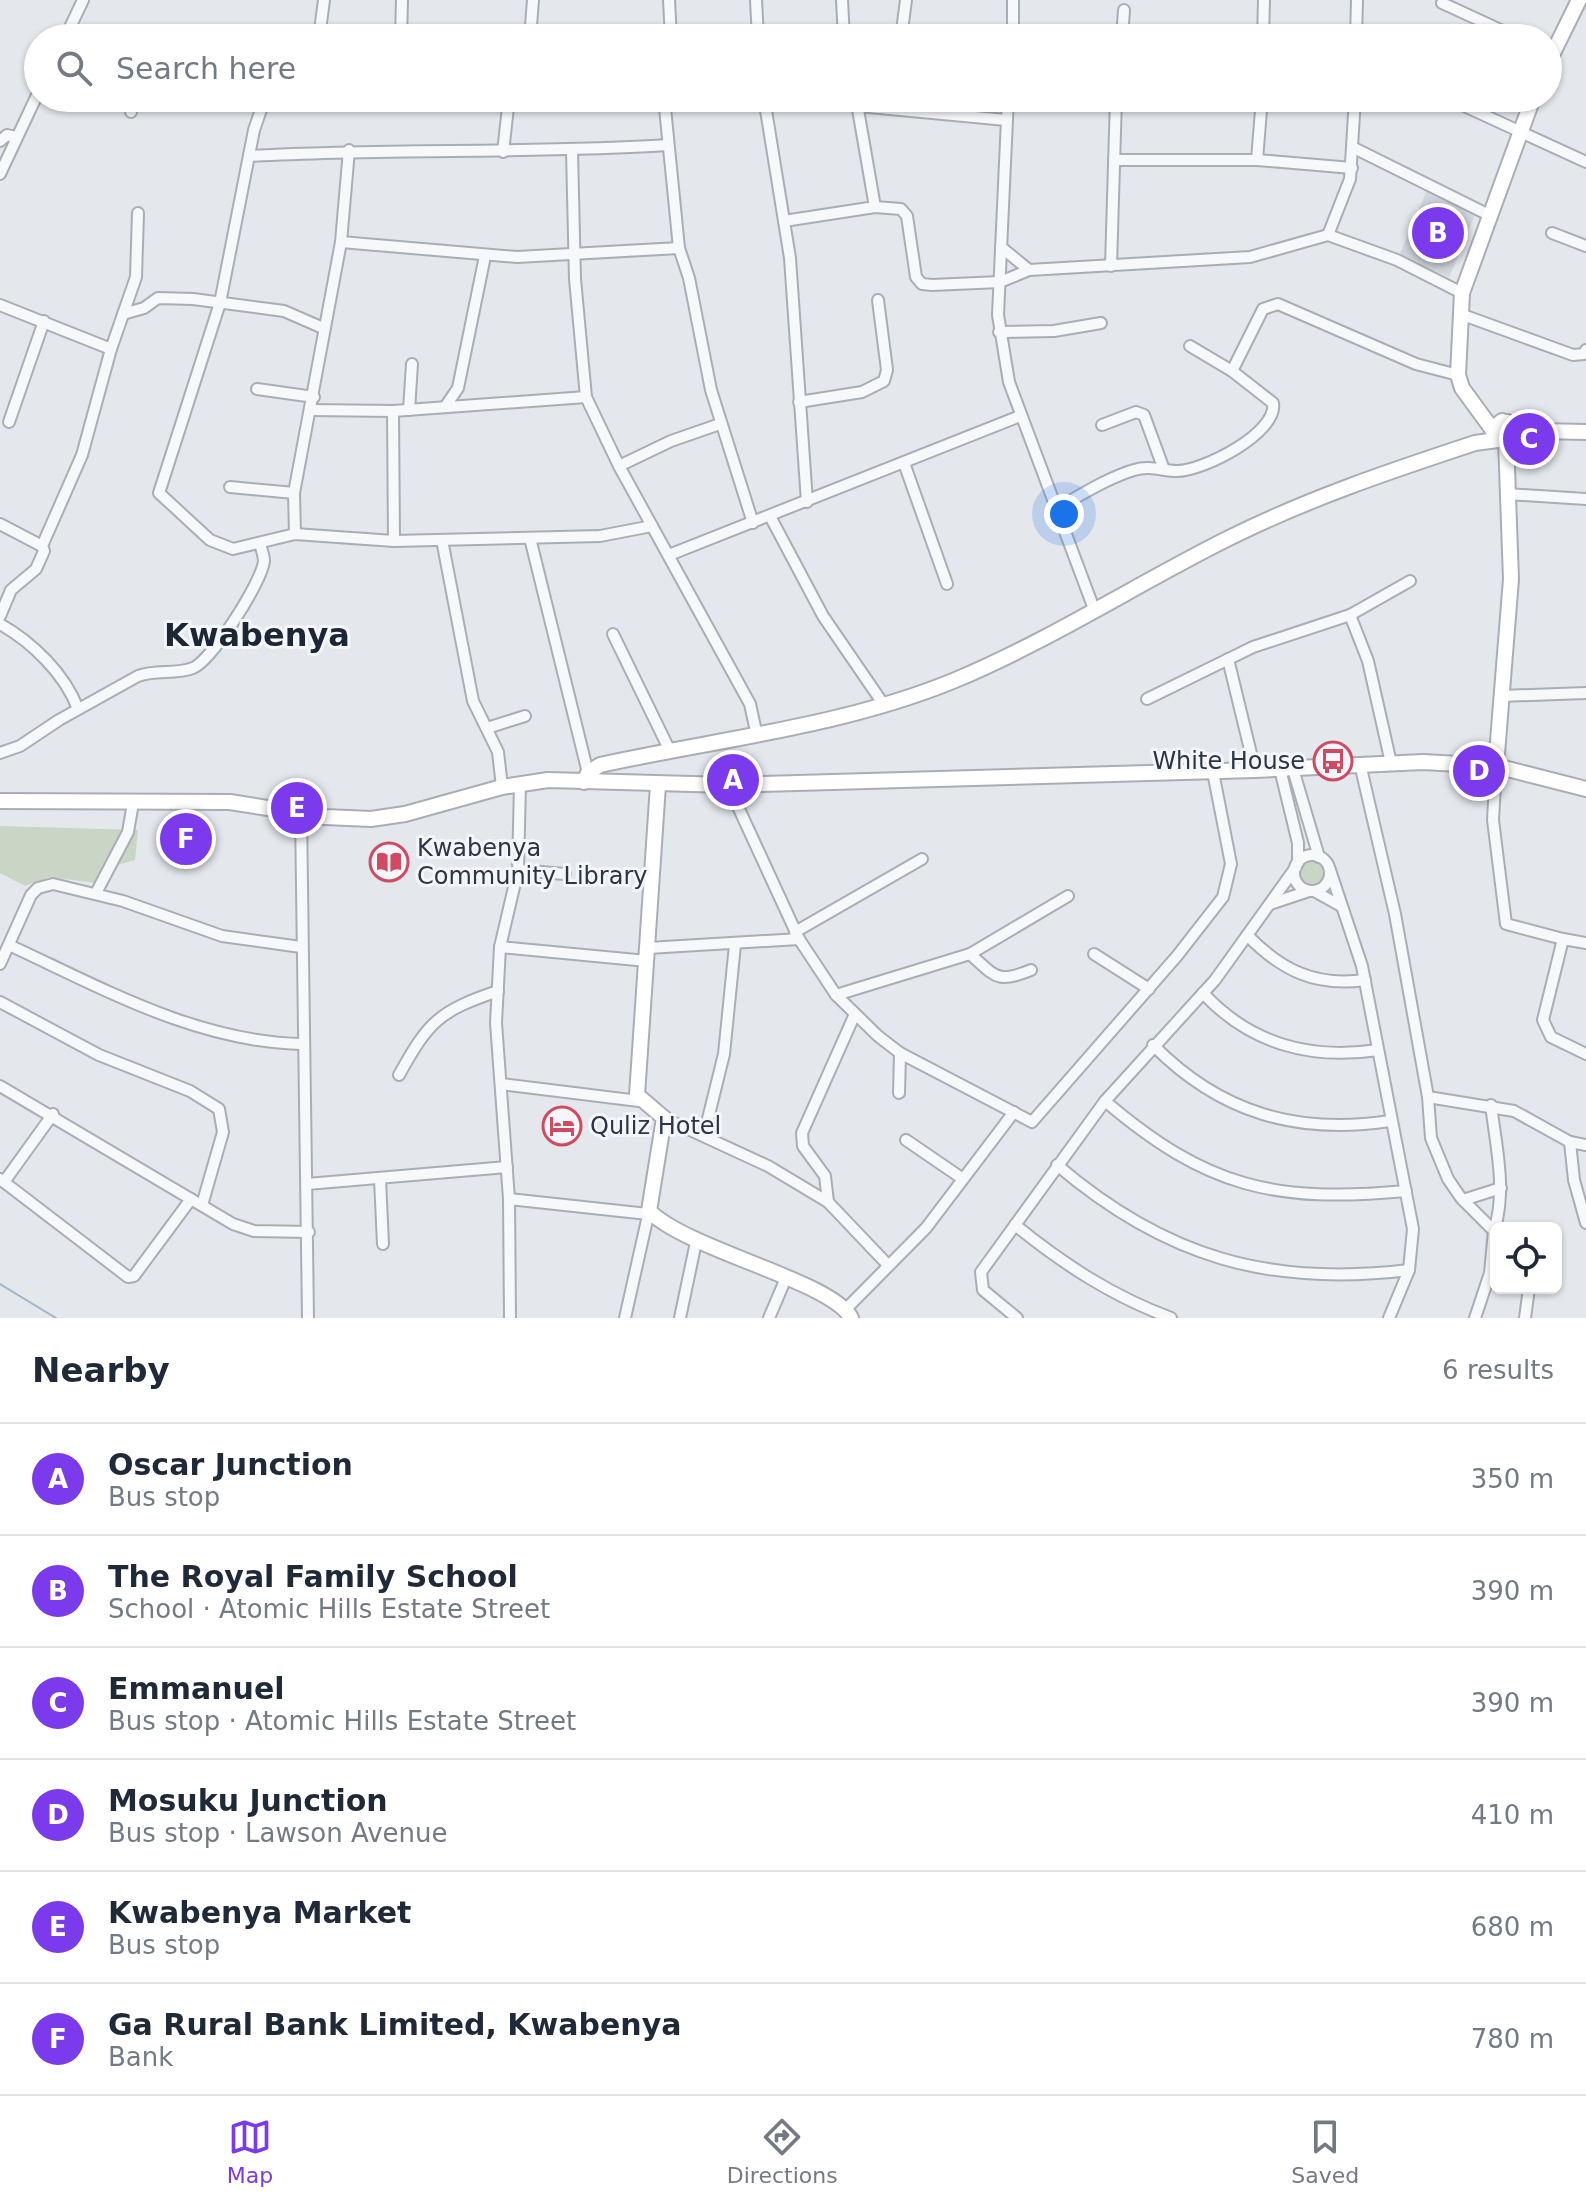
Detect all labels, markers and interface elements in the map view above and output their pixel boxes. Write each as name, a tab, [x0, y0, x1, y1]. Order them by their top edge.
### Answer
search box	[24, 24, 1562, 112]
icon: search	[52, 46, 96, 90]
text: Search here	[116, 51, 296, 86]
pin: B	[1412, 203, 1464, 263]
pin: C	[1503, 409, 1555, 469]
your location	[1044, 494, 1084, 534]
district label: Kwabenya	[164, 616, 350, 654]
bus stop icon: White House	[1312, 740, 1354, 782]
pin: D	[1453, 741, 1505, 801]
place label: White House	[1152, 747, 1305, 775]
pin: A	[707, 750, 759, 810]
pin: E	[271, 778, 323, 838]
pin: F	[160, 809, 212, 869]
place label: Kwabenya Community Library	[417, 834, 647, 890]
library icon: Kwabenya Community Library	[368, 841, 410, 883]
hotel icon: Quliz Hotel	[541, 1105, 583, 1147]
place label: Quliz Hotel	[590, 1112, 721, 1140]
map controls	[1490, 1222, 1562, 1294]
button: locate	[1490, 1222, 1562, 1294]
text: Nearby	[32, 1350, 170, 1390]
text: 6 results	[1442, 1355, 1554, 1385]
text: Oscar Junction	[108, 1447, 353, 1482]
text: A	[48, 1464, 68, 1494]
text: 350 m	[1471, 1464, 1554, 1494]
text: Bus stop	[108, 1482, 220, 1512]
text: The Royal Family School	[108, 1559, 518, 1594]
text: B	[48, 1576, 68, 1606]
text: 390 m	[1471, 1576, 1554, 1606]
text: School · Atomic Hills Estate Street	[108, 1594, 550, 1624]
text: Emmanuel	[108, 1671, 285, 1706]
text: C	[48, 1688, 68, 1718]
text: 390 m	[1471, 1688, 1554, 1718]
text: Bus stop · Atomic Hills Estate Street	[108, 1706, 576, 1736]
text: Mosuku Junction	[108, 1783, 388, 1818]
text: D	[47, 1800, 69, 1830]
text: 410 m	[1471, 1800, 1554, 1830]
text: Bus stop · Lawson Avenue	[108, 1818, 448, 1848]
text: Kwabenya Market	[108, 1895, 411, 1930]
text: E	[49, 1912, 67, 1942]
text: 680 m	[1471, 1912, 1554, 1942]
text: Bus stop	[108, 1930, 220, 1960]
text: Ga Rural Bank Limited, Kwabenya	[108, 2007, 682, 2042]
text: F	[49, 2024, 67, 2054]
text: 780 m	[1471, 2024, 1554, 2054]
text: Bank	[108, 2042, 173, 2072]
tab: Map	[227, 2115, 273, 2188]
tab: Directions	[727, 2115, 838, 2188]
tab: Saved	[1291, 2115, 1359, 2188]

